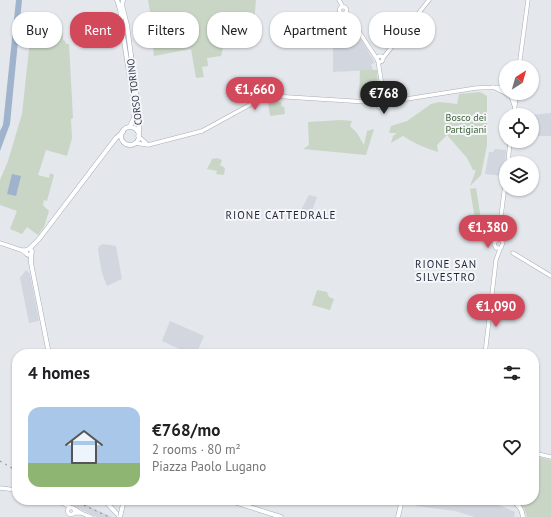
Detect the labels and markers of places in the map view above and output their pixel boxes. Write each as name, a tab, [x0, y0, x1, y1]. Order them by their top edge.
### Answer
pin: €1,660	[222, 77, 288, 111]
pin: €768	[360, 81, 408, 115]
pin: €1,380	[455, 215, 521, 249]
pin: €1,090	[463, 294, 529, 328]

